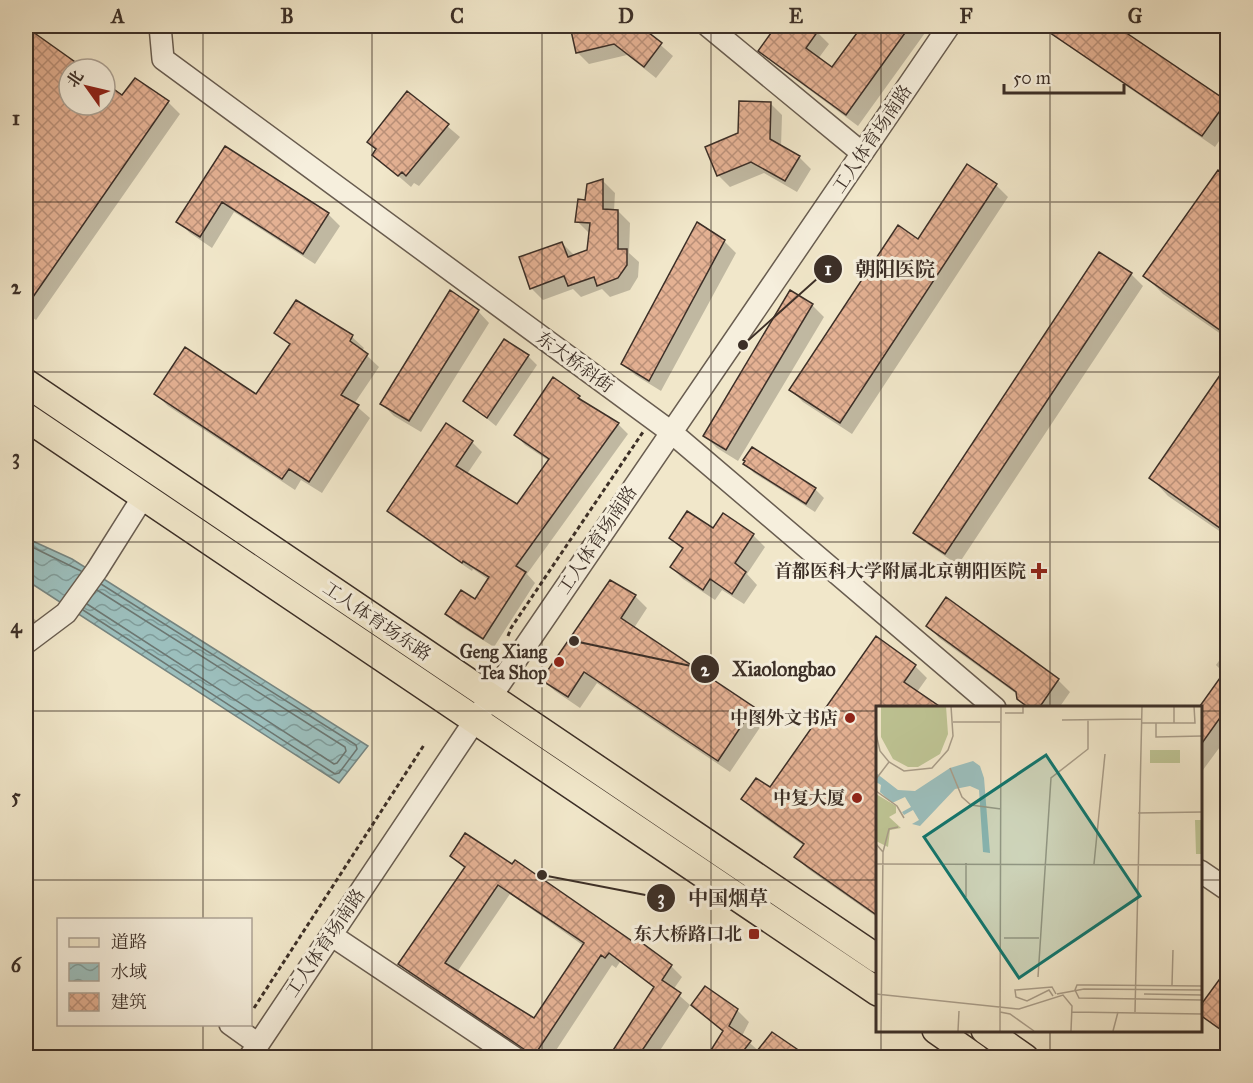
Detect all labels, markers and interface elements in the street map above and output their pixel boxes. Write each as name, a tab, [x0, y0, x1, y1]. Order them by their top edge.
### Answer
text: A	[109, 4, 125, 28]
text: B	[280, 4, 294, 28]
text: C	[450, 4, 464, 28]
text: D	[618, 4, 634, 28]
text: E	[789, 4, 804, 28]
text: F	[959, 4, 973, 28]
text: G	[1128, 4, 1143, 28]
north arrow	[57, 57, 117, 117]
scale bar	[1004, 57, 1124, 95]
text: 北	[63, 67, 87, 91]
text: 50 m	[1013, 67, 1051, 89]
street label: 工人体育场南路	[828, 81, 916, 197]
text: 1	[12, 106, 20, 130]
callout: 朝阳医院	[813, 250, 947, 288]
text: 朝阳医院	[855, 257, 935, 281]
text: 1	[824, 258, 832, 280]
text: 2	[11, 275, 22, 299]
street label: 东大桥斜街	[532, 327, 618, 397]
text: 3	[12, 445, 20, 470]
street label: 工人体育场南路	[553, 482, 641, 598]
place label: 首都医科大学附属北京朝阳医院	[774, 560, 1026, 582]
marker: 首都医科大学附属北京朝阳医院	[1030, 562, 1048, 580]
street label: 工人体育场东路	[319, 577, 435, 665]
text: 4	[10, 614, 22, 639]
place label: Geng Xiang Tea Shop	[460, 641, 548, 685]
callout: Xiaolongbao	[690, 650, 848, 688]
marker: Geng Xiang Tea Shop	[552, 655, 566, 669]
text: Xiaolongbao	[731, 657, 836, 682]
text: 2	[701, 659, 711, 681]
inset map	[876, 706, 1202, 1032]
place label: 中图外文书店	[730, 707, 838, 729]
marker: 中图外文书店	[843, 711, 857, 725]
text: 5	[11, 784, 21, 808]
place label: 中复大厦	[773, 787, 845, 809]
marker: 中复大厦	[850, 791, 864, 805]
callout: 中国烟草	[646, 879, 780, 917]
street label: 工人体育场南路	[281, 885, 369, 1001]
text: 中国烟草	[688, 886, 768, 910]
text: 3	[657, 887, 665, 910]
legend	[57, 918, 252, 1026]
place label: 东大桥路口北	[634, 923, 742, 945]
marker: 东大桥路口北	[747, 927, 761, 941]
text: 道路	[111, 931, 147, 953]
text: 6	[11, 953, 23, 977]
text: 水域	[111, 961, 147, 983]
text: 建筑	[111, 991, 147, 1013]

